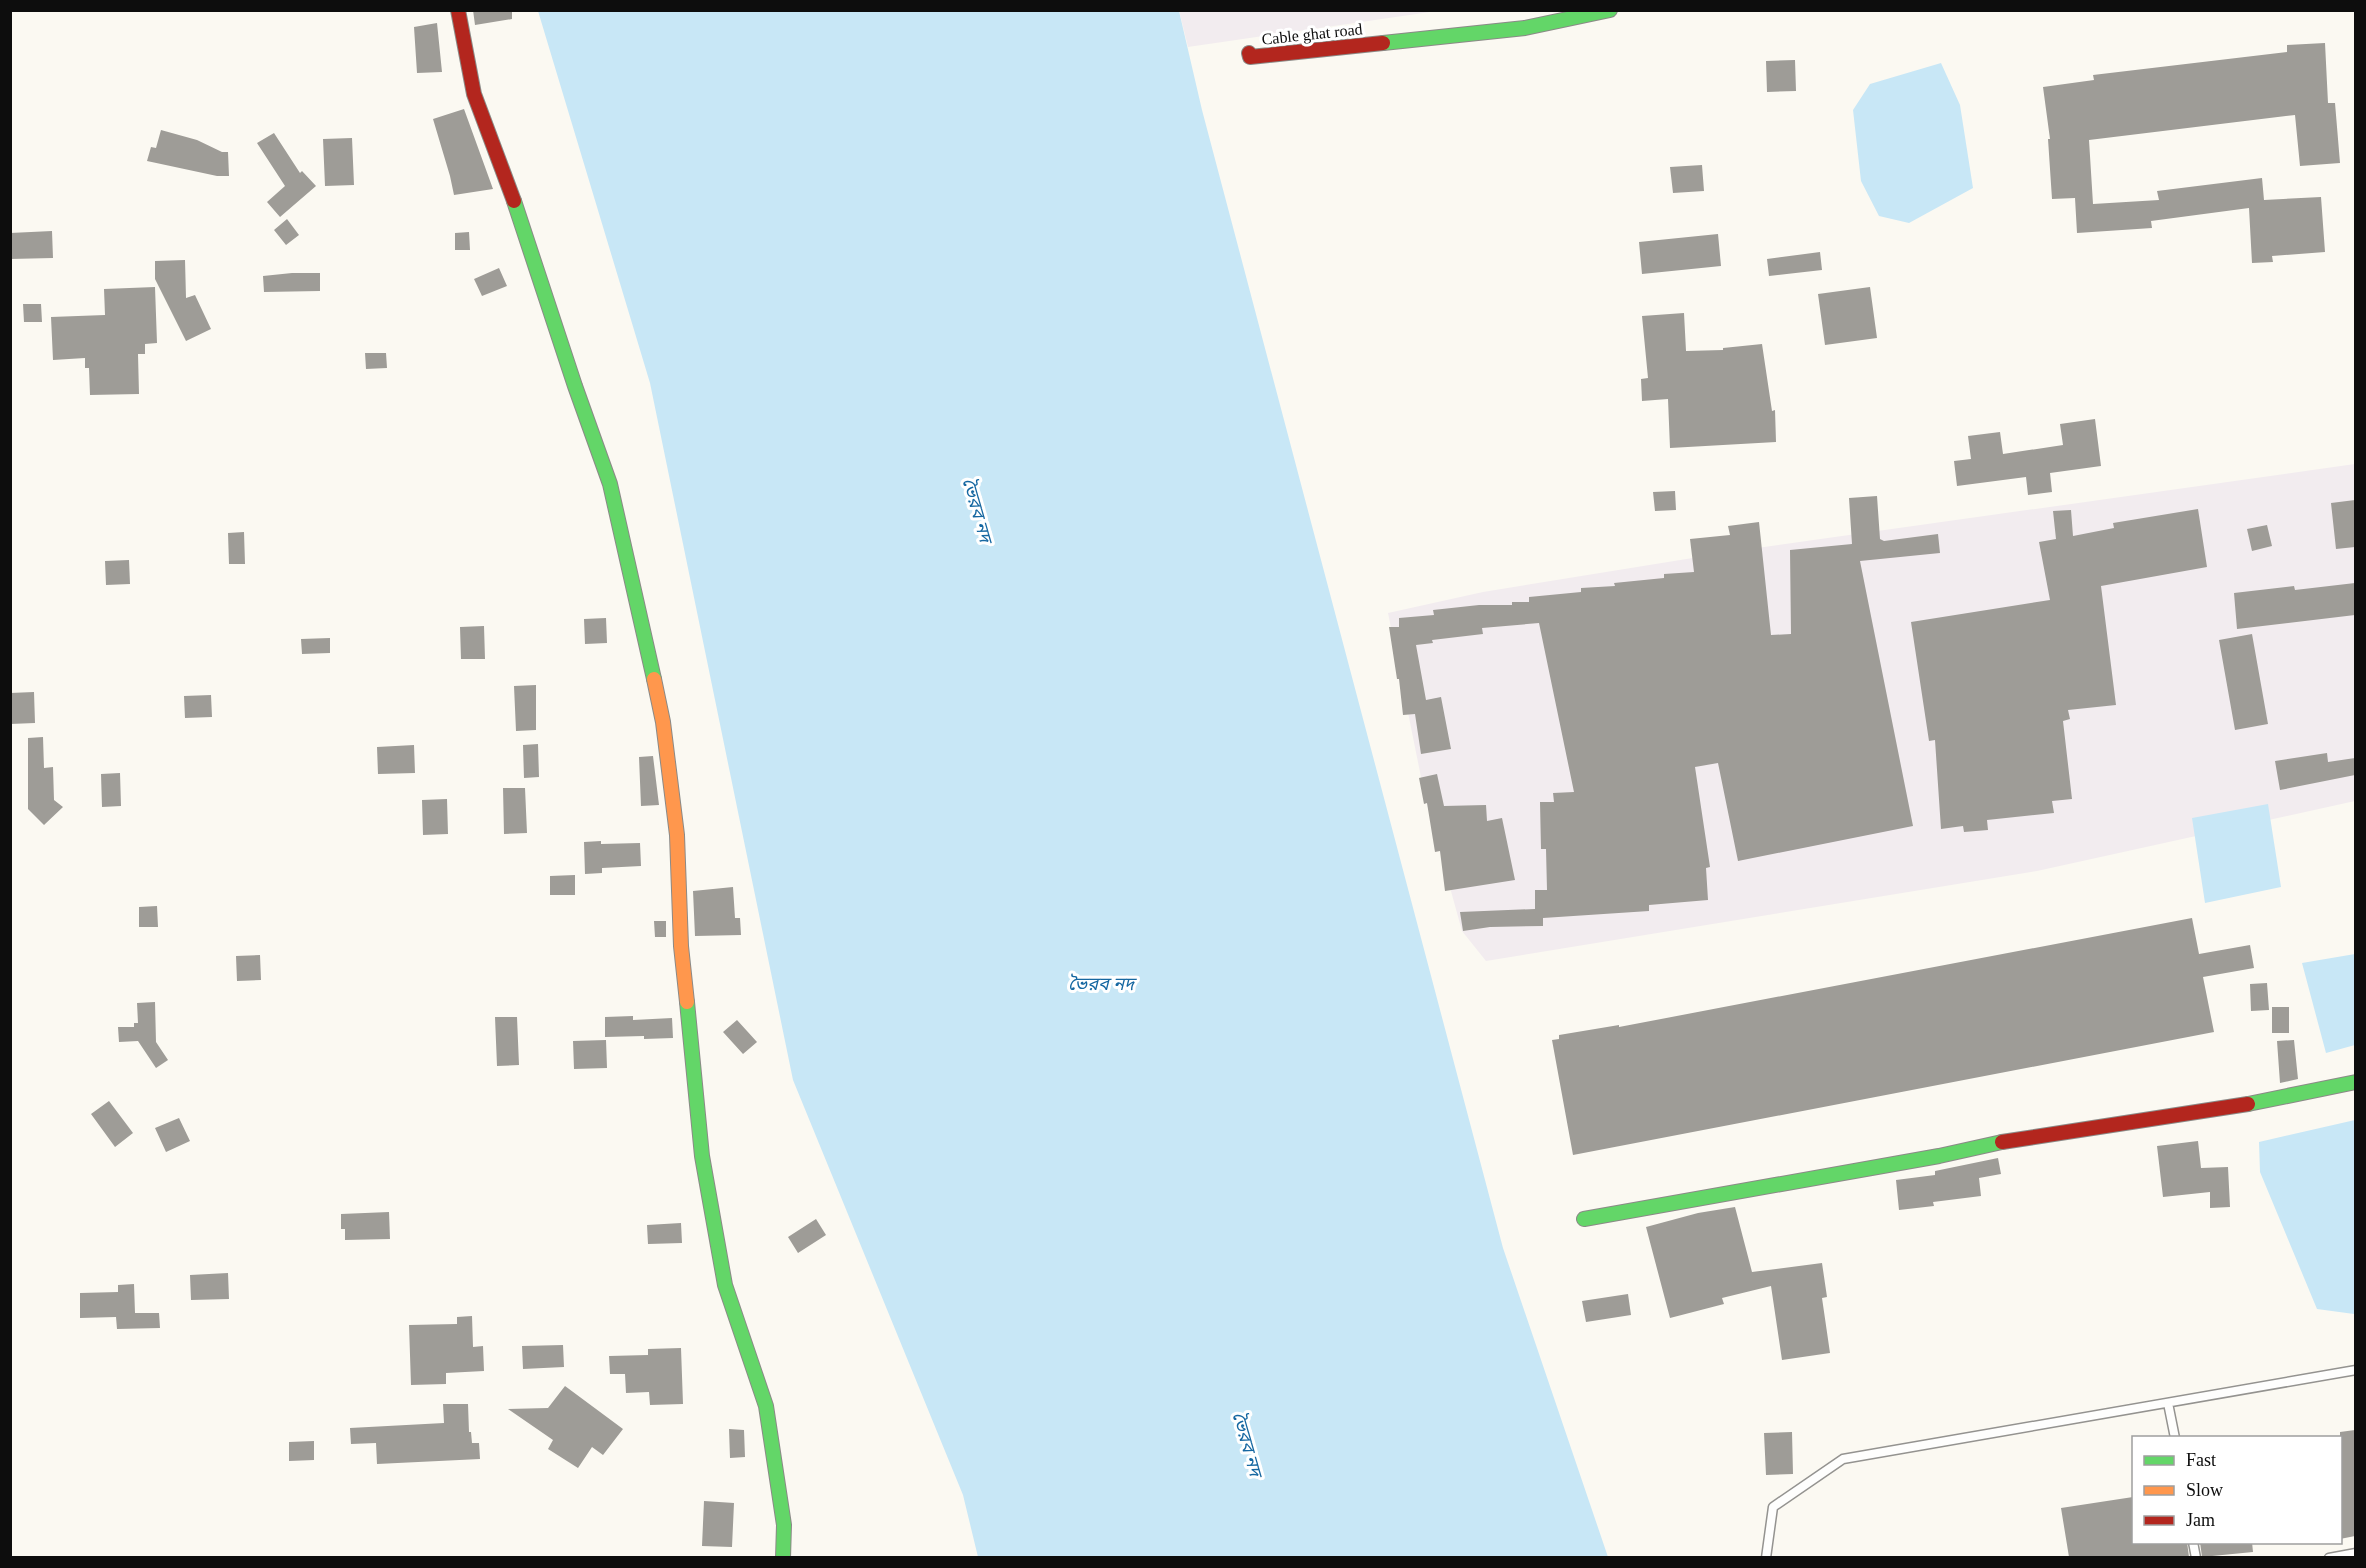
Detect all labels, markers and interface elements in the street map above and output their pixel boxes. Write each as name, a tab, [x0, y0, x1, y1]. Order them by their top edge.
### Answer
street label: Cable ghat road	[1261, 20, 1363, 49]
water label: ভৈরব নদ	[958, 475, 997, 547]
water label: ভৈরব নদ	[1068, 973, 1137, 994]
water label: ভৈরব নদ	[1228, 1409, 1267, 1481]
legend	[2132, 1436, 2342, 1544]
text: Fast	[2186, 1450, 2216, 1470]
text: Slow	[2186, 1480, 2223, 1500]
text: Jam	[2186, 1510, 2215, 1530]

